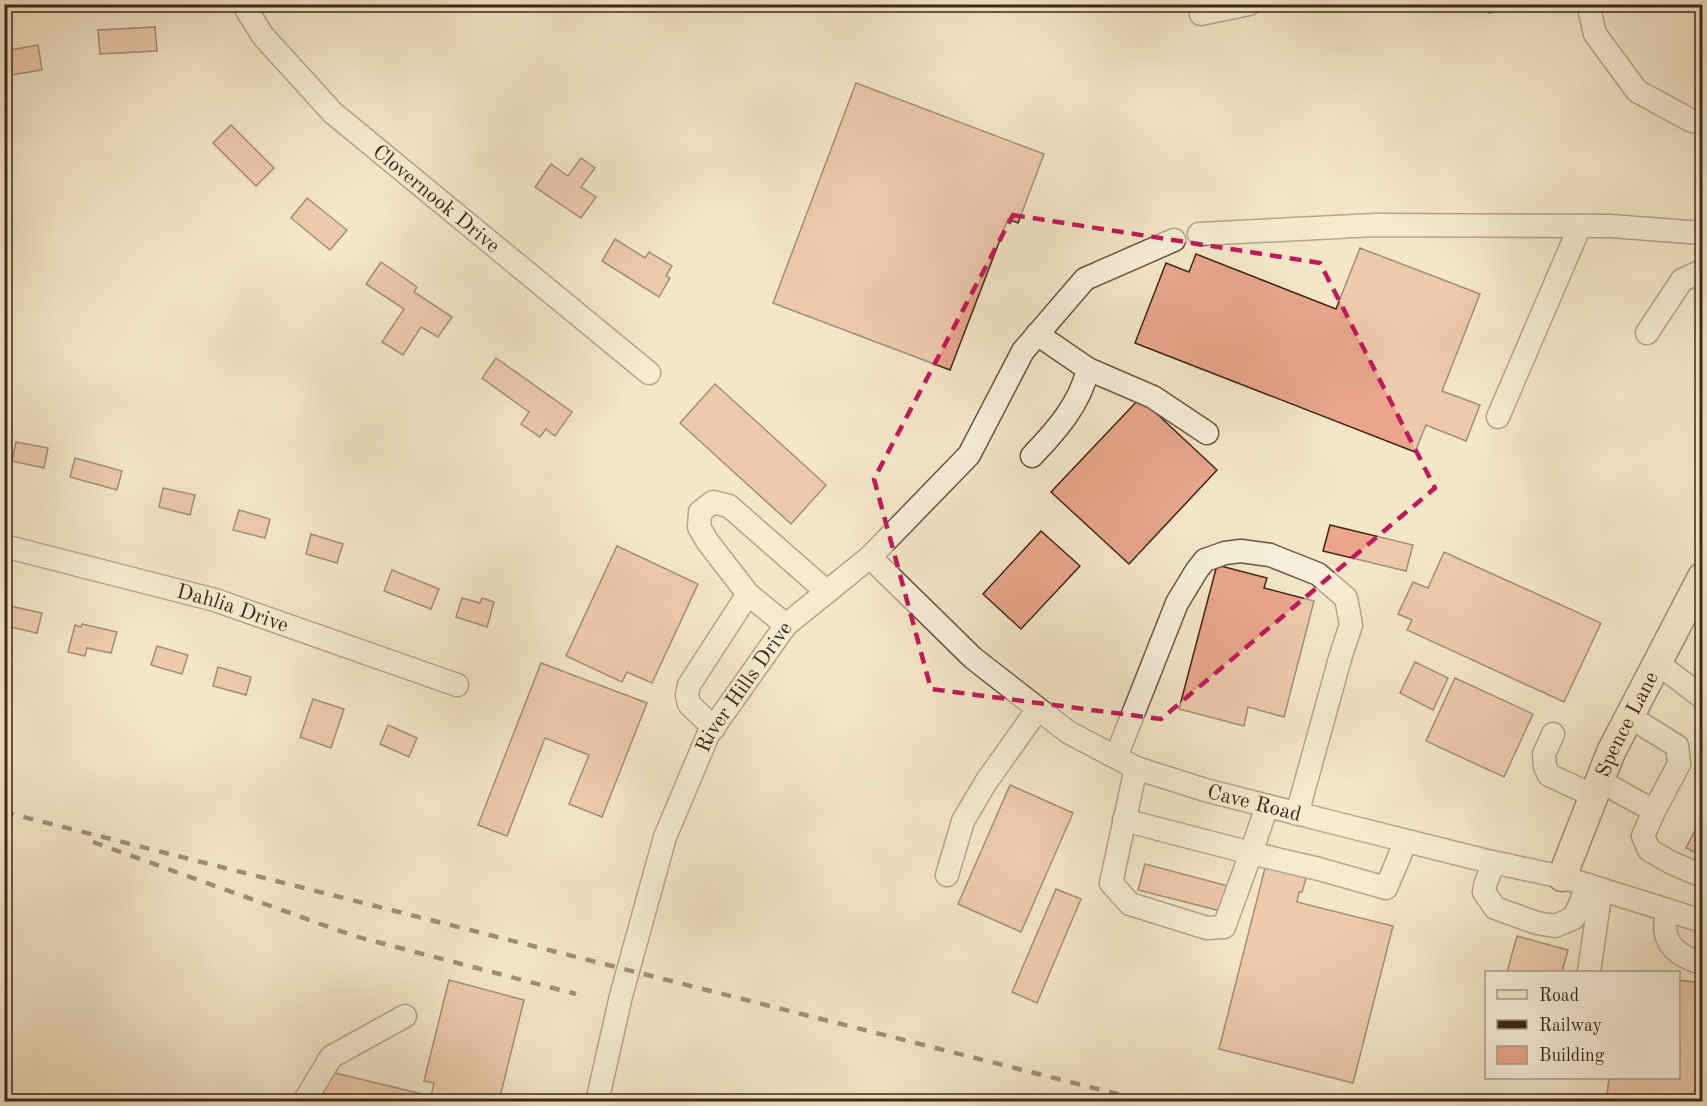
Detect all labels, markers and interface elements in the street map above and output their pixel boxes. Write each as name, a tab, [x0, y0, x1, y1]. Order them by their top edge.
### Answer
street label: Clovernook Drive	[368, 141, 503, 257]
street label: Dahlia Drive	[174, 582, 291, 637]
street label: River Hills Drive	[693, 618, 797, 756]
street label: Spence Lane	[1593, 669, 1663, 780]
street label: Cave Road	[1205, 782, 1303, 826]
legend	[1485, 971, 1680, 1079]
text: Road	[1539, 987, 1579, 1005]
text: Railway	[1539, 1017, 1602, 1035]
text: Building	[1539, 1047, 1605, 1065]

